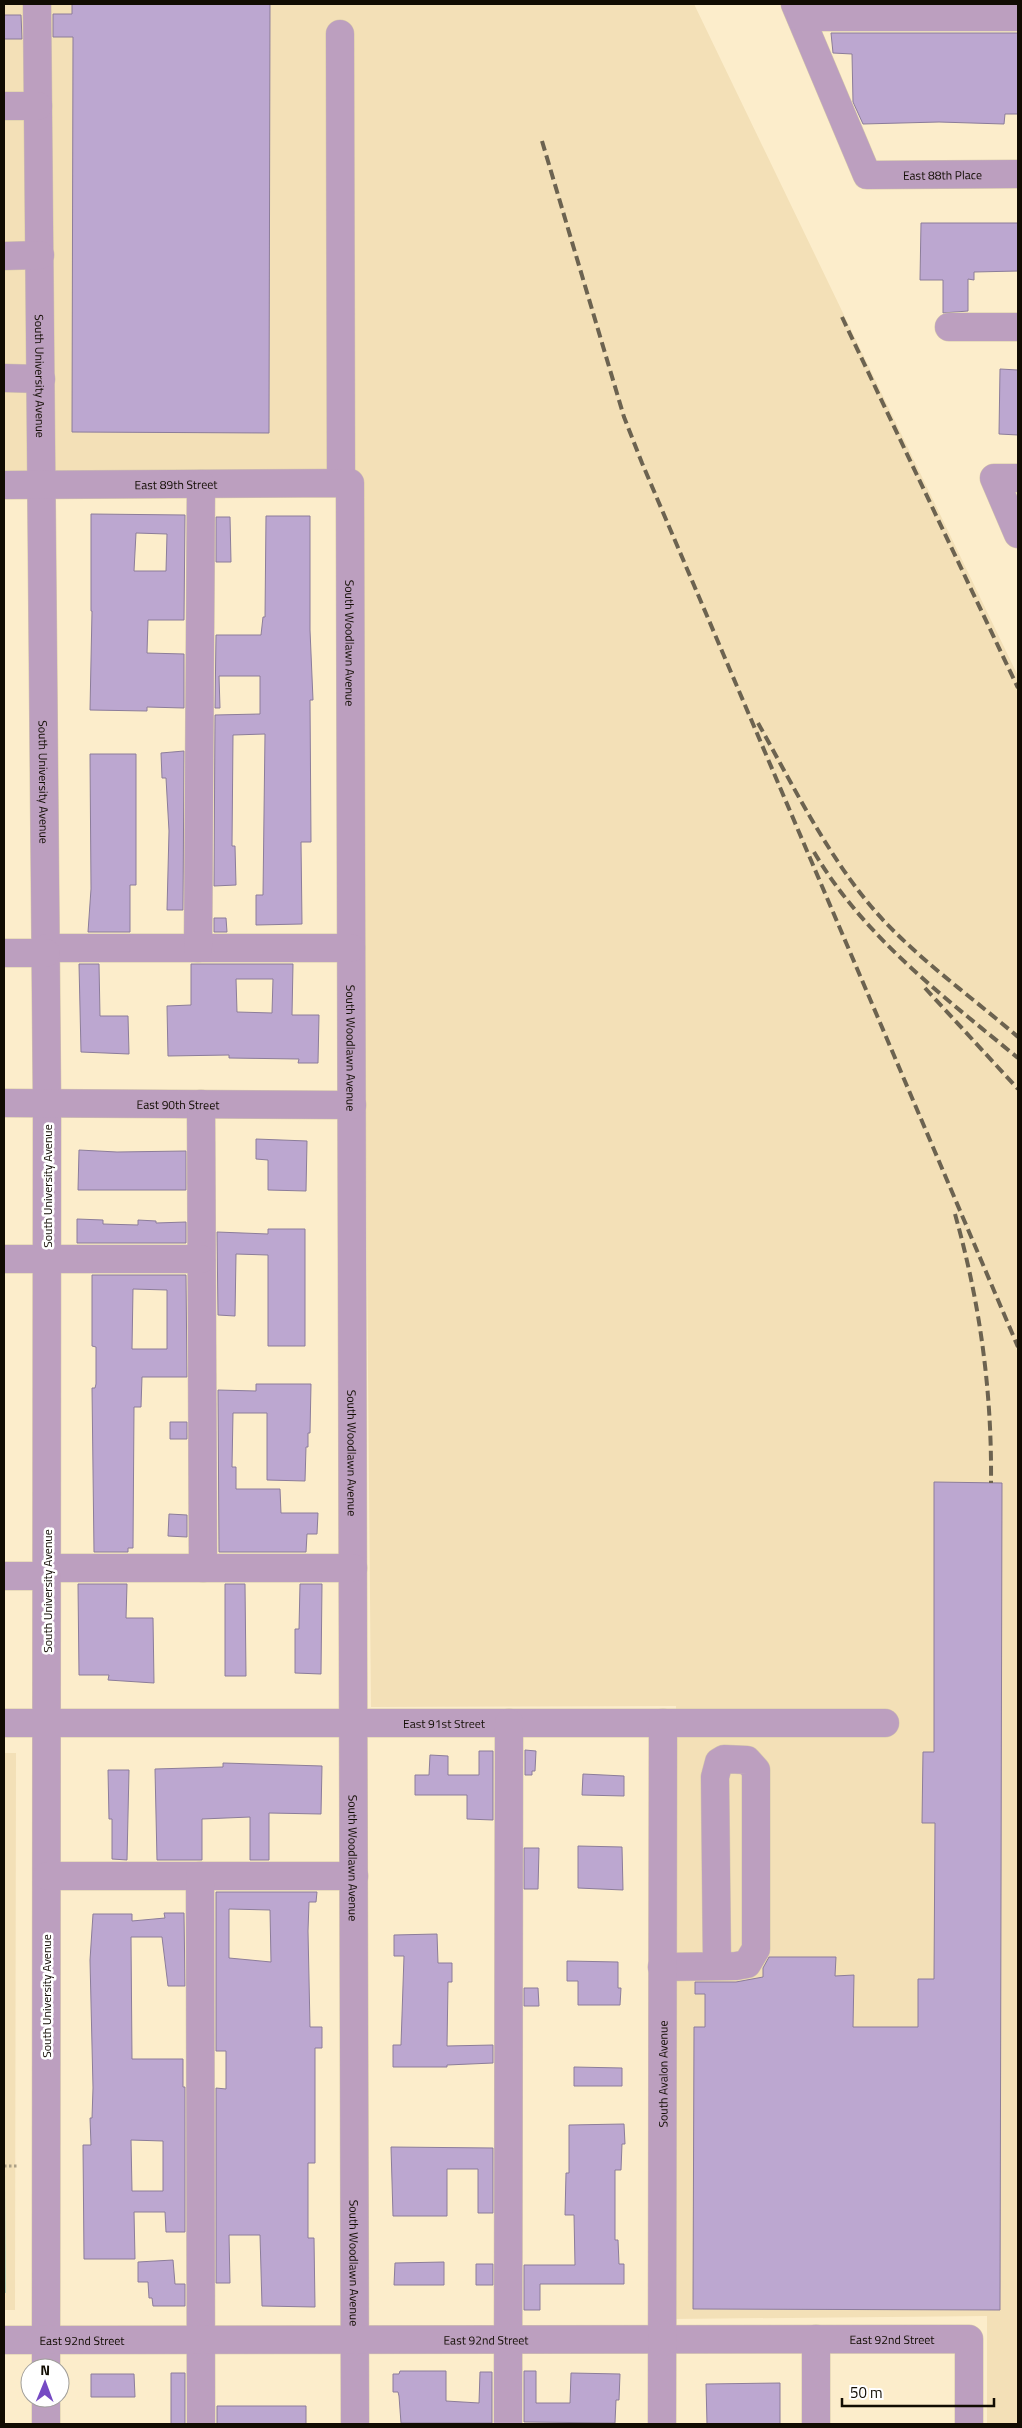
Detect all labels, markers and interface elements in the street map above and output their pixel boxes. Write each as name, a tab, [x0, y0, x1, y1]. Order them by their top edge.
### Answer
street label: East 88th Place	[903, 165, 982, 184]
street label: South University Avenue	[30, 314, 50, 438]
street label: East 89th Street	[135, 474, 218, 494]
street label: South Woodlawn Avenue	[341, 580, 360, 706]
street label: South University Avenue	[34, 720, 54, 844]
street label: South Woodlawn Avenue	[342, 985, 361, 1111]
street label: East 90th Street	[137, 1094, 220, 1114]
street label: South University Avenue	[38, 1124, 57, 1248]
street label: South Woodlawn Avenue	[343, 1390, 362, 1516]
street label: South University Avenue	[38, 1529, 57, 1653]
street label: East 91st Street	[403, 1714, 486, 1733]
street label: South Woodlawn Avenue	[344, 1795, 363, 1921]
street label: South University Avenue	[37, 1934, 56, 2058]
street label: South Avalon Avenue	[653, 2021, 672, 2127]
street label: South Woodlawn Avenue	[345, 2200, 364, 2326]
street label: East 92nd Street	[39, 2330, 125, 2349]
street label: East 92nd Street	[443, 2330, 529, 2349]
street label: East 92nd Street	[849, 2330, 935, 2349]
north arrow	[20, 2358, 70, 2408]
text: N	[40, 2359, 50, 2380]
scale bar	[842, 2376, 994, 2408]
text: 50 m	[850, 2381, 883, 2404]

